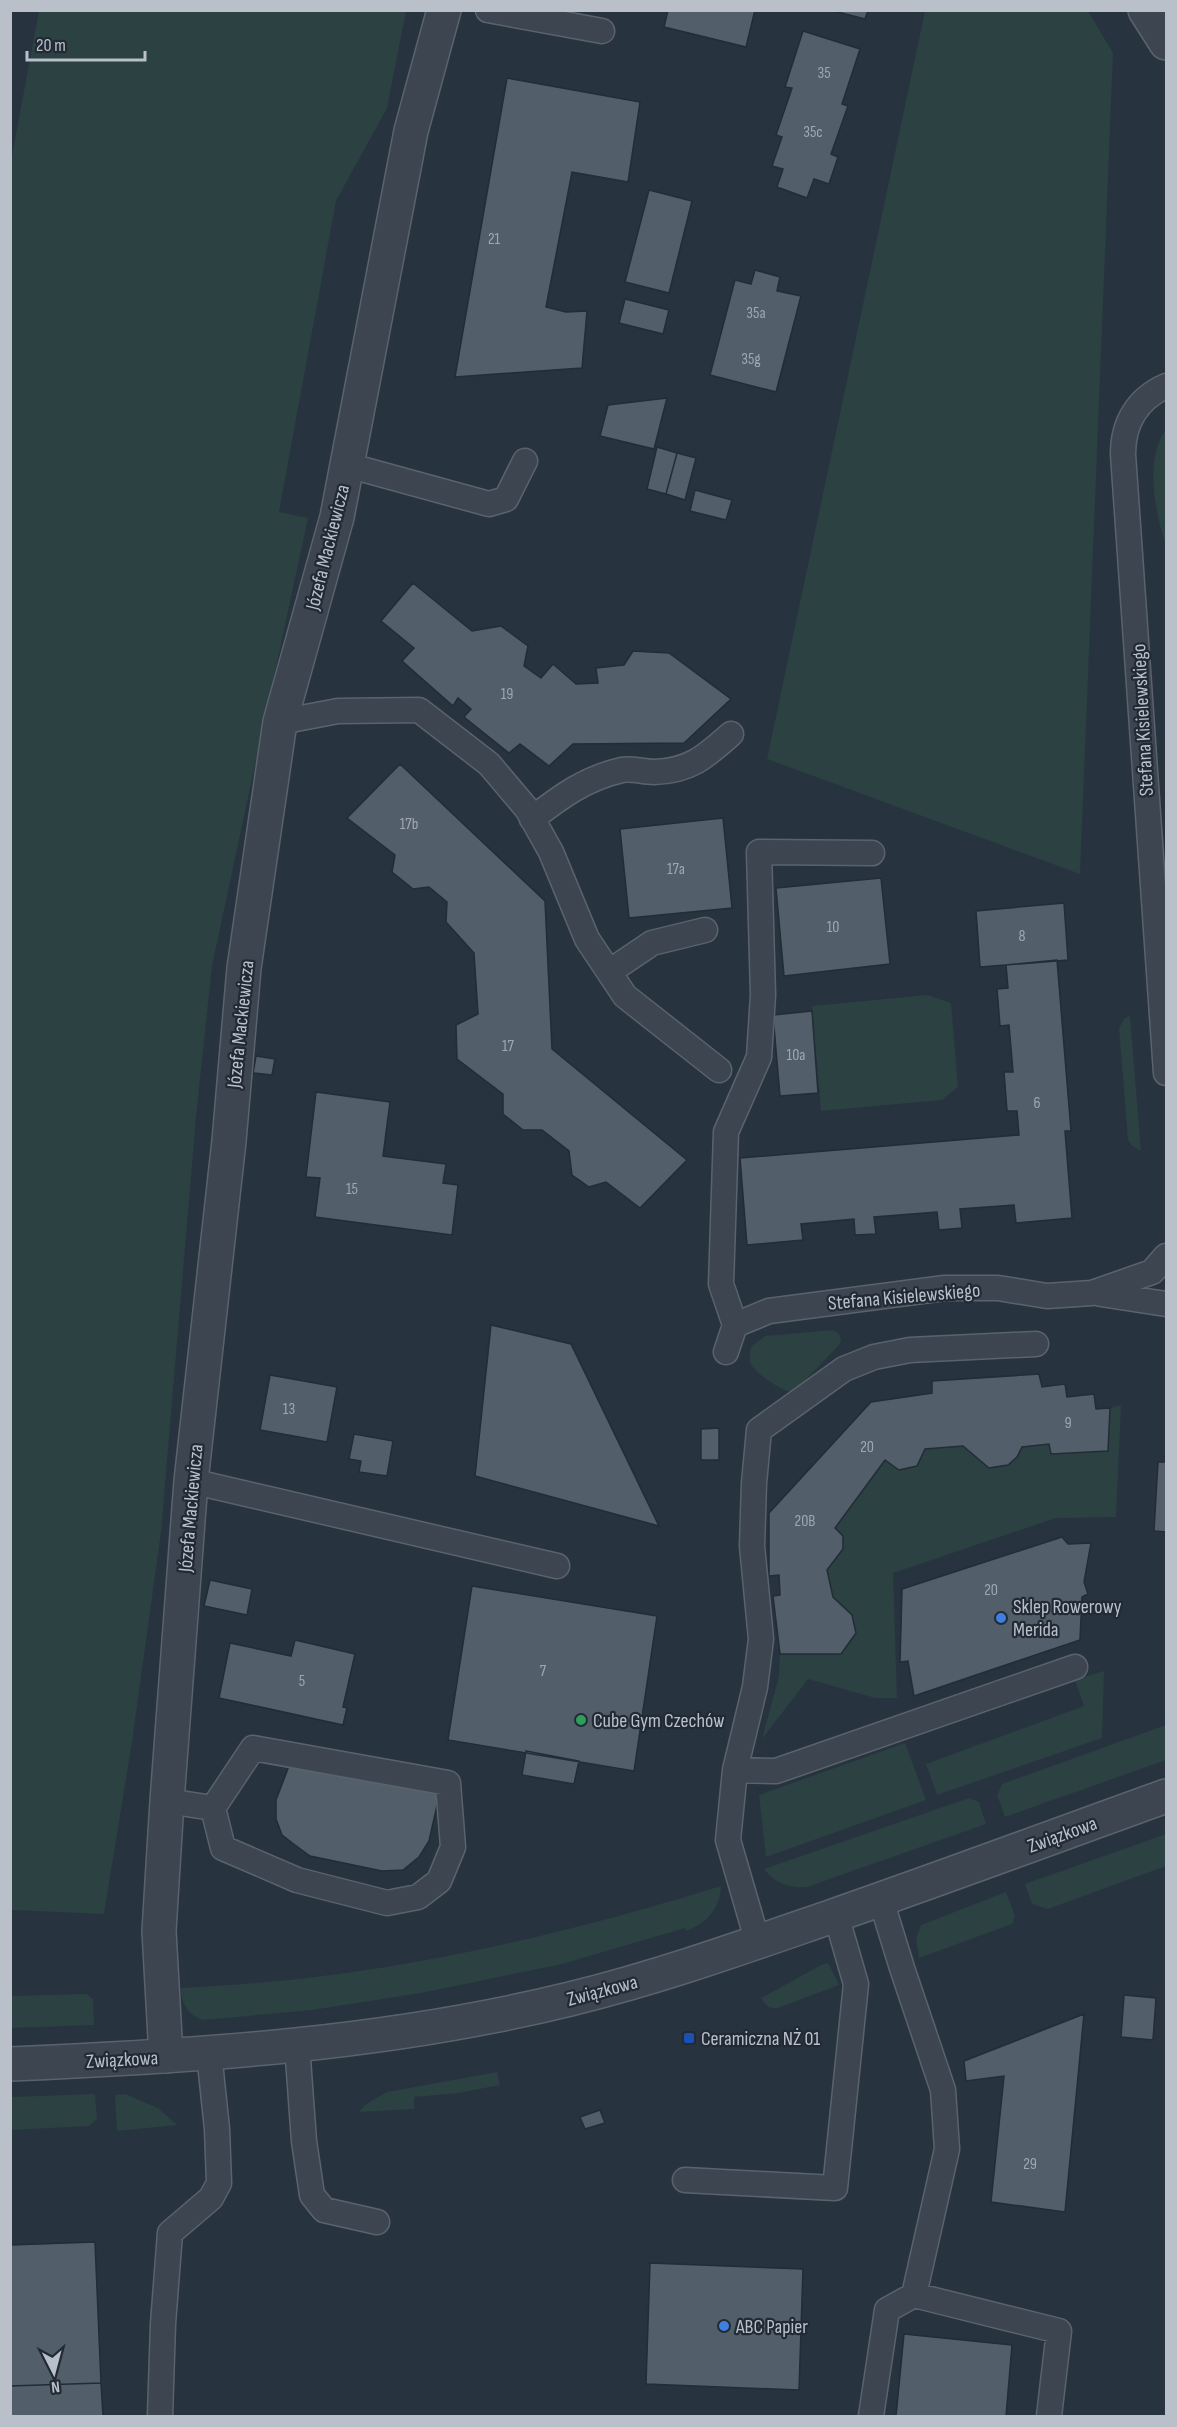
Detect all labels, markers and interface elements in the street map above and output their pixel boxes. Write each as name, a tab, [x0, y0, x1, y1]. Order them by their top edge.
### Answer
scale bar	[27, 24, 146, 62]
text: 20 m	[36, 35, 66, 56]
house number: 35	[817, 64, 831, 83]
house number: 35c	[803, 123, 823, 142]
house number: 21	[488, 230, 501, 249]
house number: 35a	[746, 304, 766, 323]
house number: 35g	[741, 350, 761, 369]
street label: Józefa Mackiewicza	[301, 482, 355, 613]
street label: Stefana Kisielewskiego	[1127, 643, 1159, 797]
house number: 19	[501, 685, 513, 704]
house number: 17b	[400, 815, 418, 834]
house number: 17a	[667, 860, 685, 879]
house number: 10	[827, 918, 839, 937]
house number: 8	[1018, 927, 1026, 946]
street label: Józefa Mackiewicza	[222, 959, 260, 1090]
house number: 17	[502, 1037, 515, 1056]
house number: 10a	[787, 1046, 805, 1065]
house number: 6	[1033, 1094, 1041, 1113]
house number: 15	[346, 1180, 358, 1199]
street label: Stefana Kisielewskiego	[827, 1278, 981, 1316]
house number: 13	[283, 1400, 295, 1419]
house number: 9	[1064, 1414, 1072, 1433]
house number: 20	[860, 1438, 874, 1457]
street label: Józefa Mackiewicza	[173, 1443, 209, 1574]
house number: 20B	[795, 1512, 815, 1531]
house number: 20	[984, 1581, 998, 1600]
place label: Sklep Rowerowy Merida	[1013, 1595, 1122, 1642]
marker: Sklep Rowerowy Merida	[994, 1611, 1008, 1625]
house number: 7	[540, 1662, 547, 1681]
house number: 5	[299, 1672, 305, 1691]
place label: Cube Gym Czechów	[593, 1709, 725, 1733]
marker: Cube Gym Czechów	[574, 1713, 588, 1727]
street label: Związkowa	[1024, 1811, 1100, 1859]
street label: Związkowa	[564, 1970, 640, 2012]
place label: Ceramiczna NŻ 01	[701, 2027, 820, 2051]
marker: Ceramiczna NŻ 01	[682, 2031, 696, 2045]
street label: Związkowa	[85, 2046, 159, 2074]
house number: 29	[1023, 2155, 1037, 2174]
place label: ABC Papier	[735, 2315, 808, 2339]
marker: ABC Papier	[717, 2319, 731, 2333]
north arrow	[24, 2343, 84, 2403]
text: N	[50, 2377, 61, 2396]

